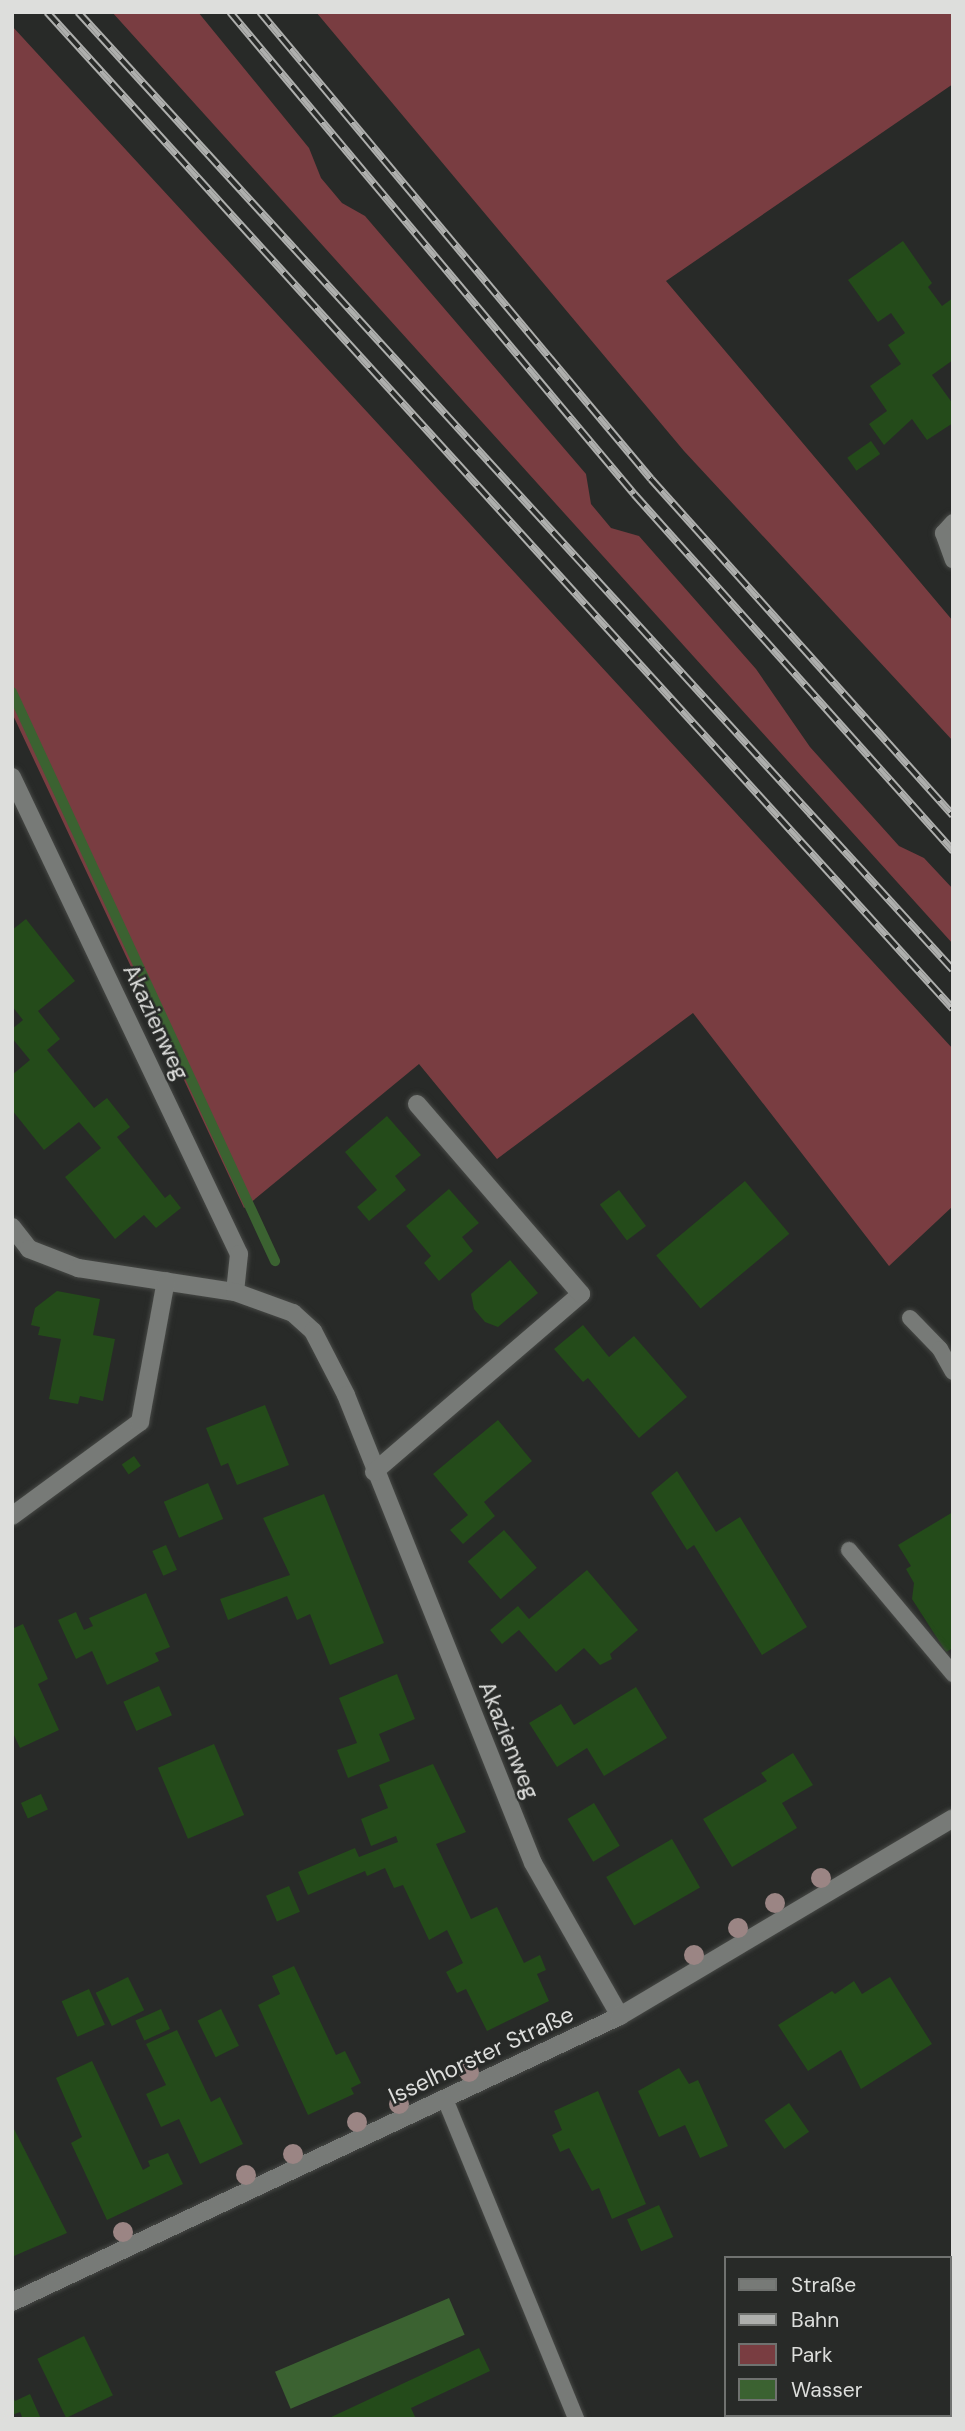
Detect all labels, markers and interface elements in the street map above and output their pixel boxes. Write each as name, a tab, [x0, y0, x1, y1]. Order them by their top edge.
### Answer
street label: Akazienweg	[117, 960, 195, 1084]
street label: Akazienweg	[473, 1677, 545, 1803]
street label: Isselhorster Straße	[384, 2000, 578, 2110]
legend	[724, 2256, 951, 2417]
text: Straße	[791, 2271, 856, 2299]
text: Bahn	[791, 2306, 839, 2334]
text: Park	[791, 2341, 832, 2369]
text: Wasser	[791, 2376, 863, 2404]

